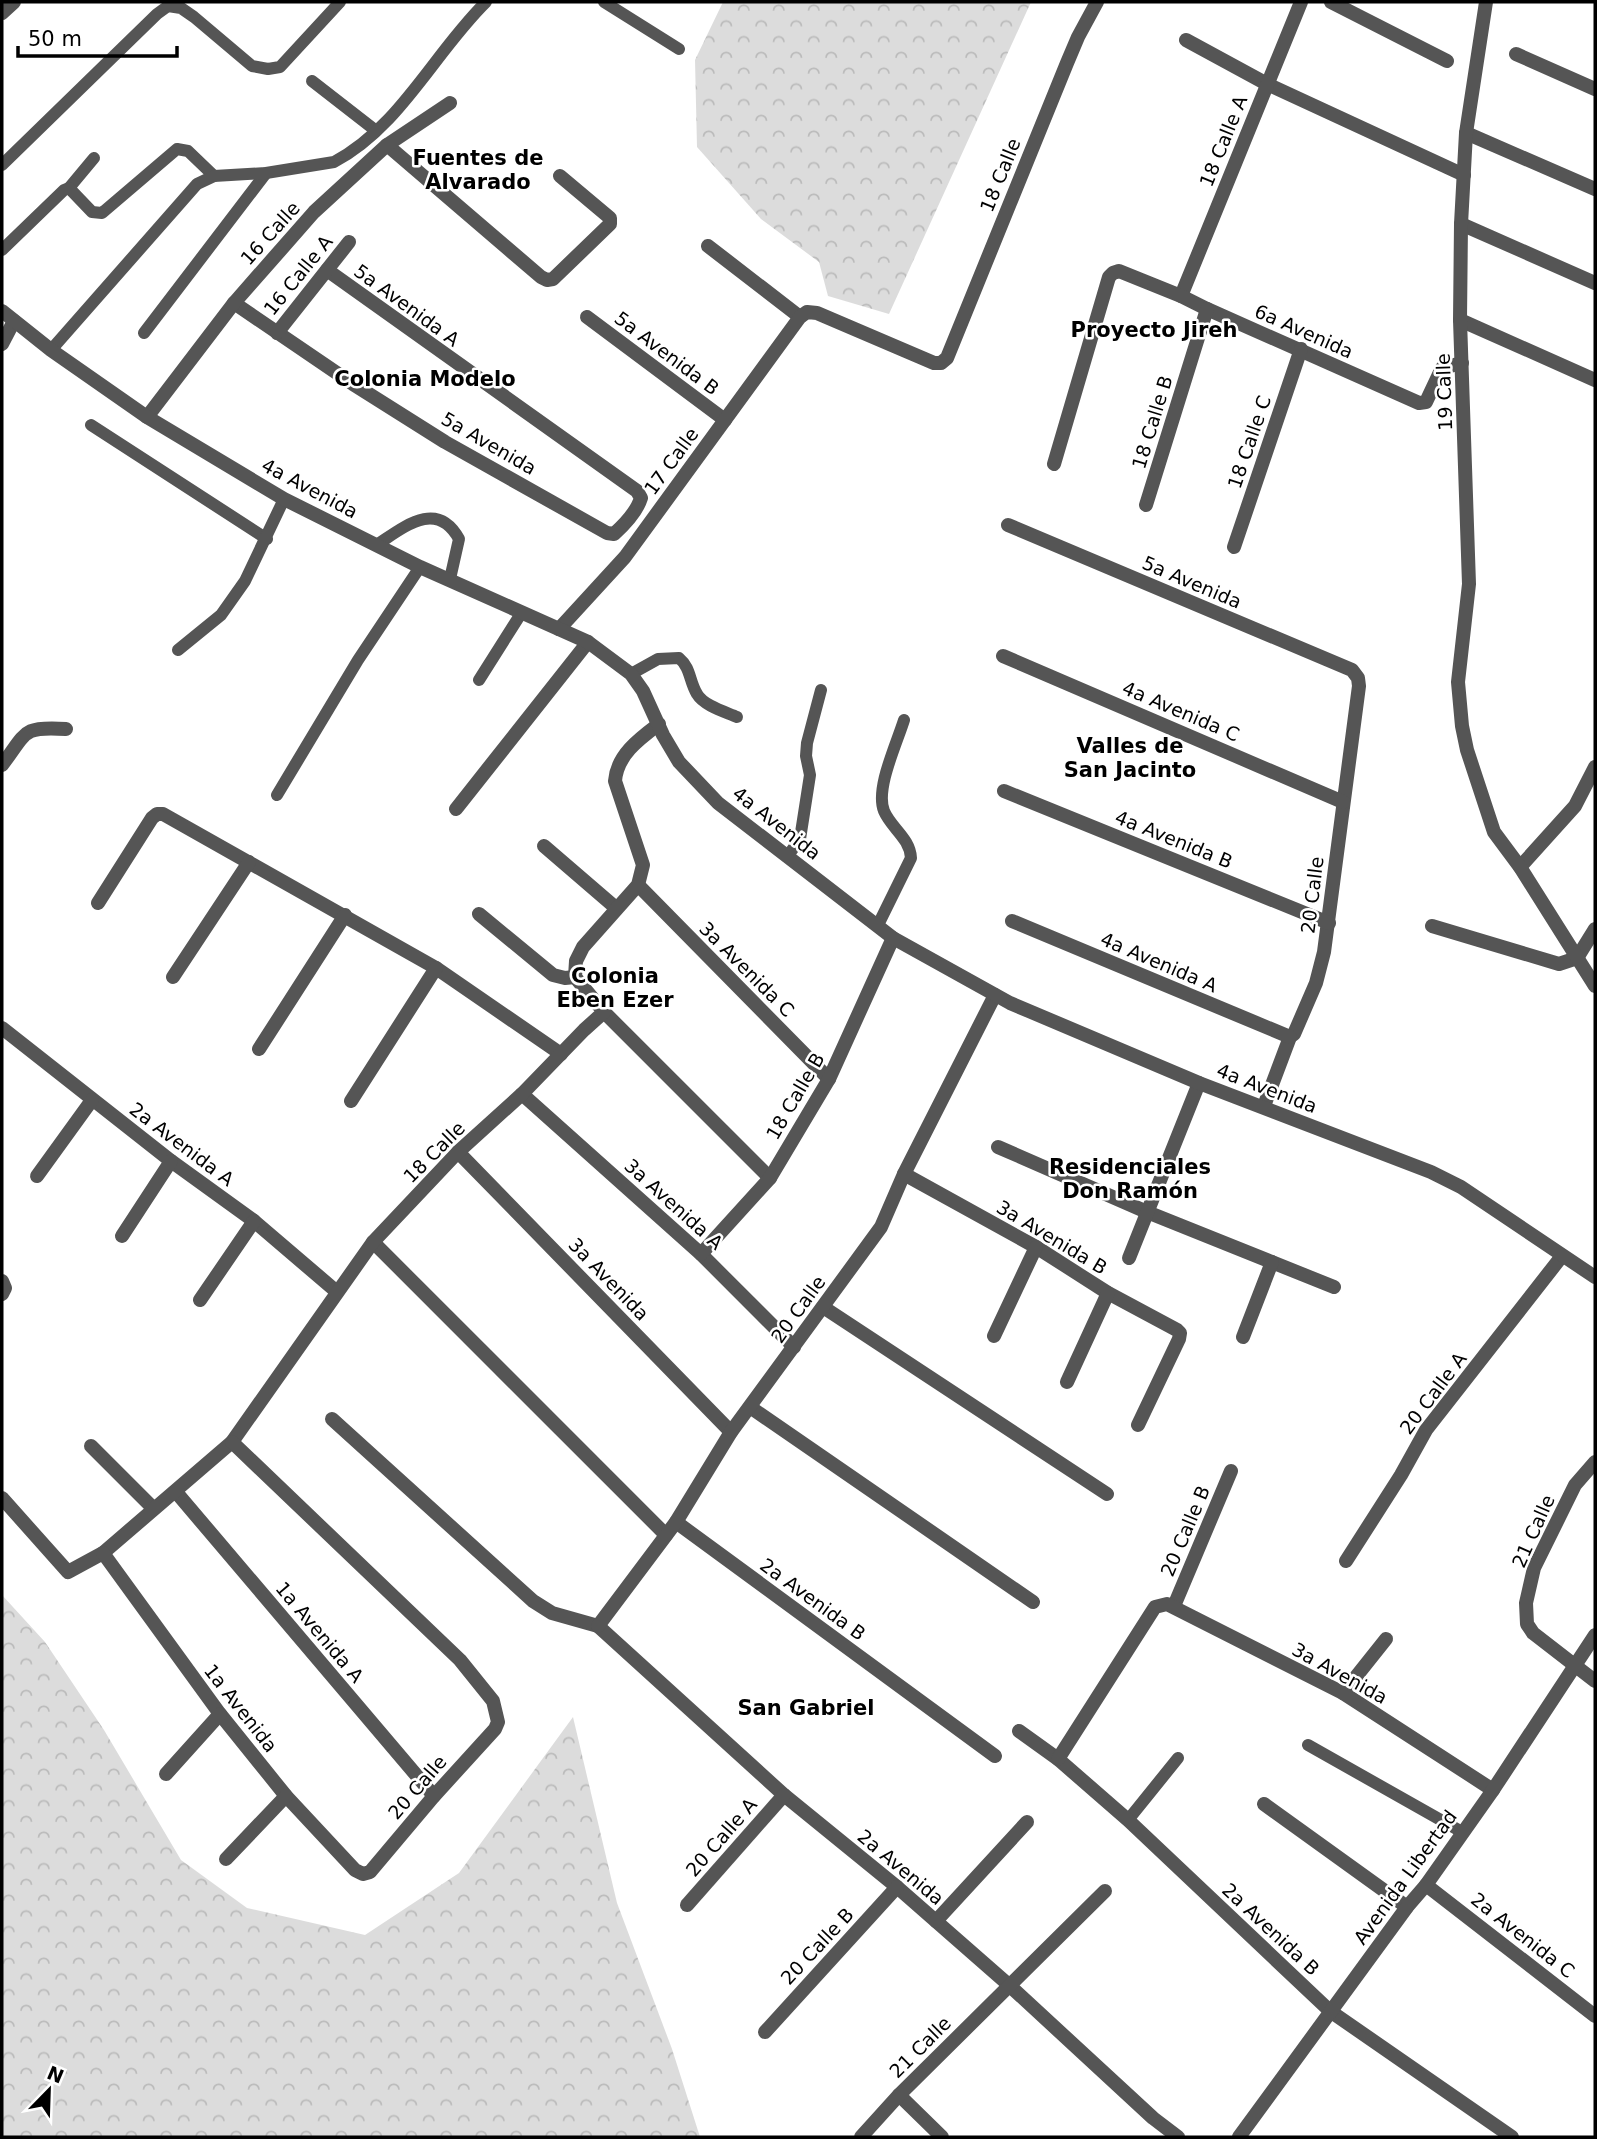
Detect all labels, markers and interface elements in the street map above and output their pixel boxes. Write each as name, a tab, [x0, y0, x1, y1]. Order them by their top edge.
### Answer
scale bar	[18, 14, 177, 58]
text: 50 m	[28, 27, 82, 51]
street label: 18 Calle A	[1195, 92, 1251, 190]
street label: 18 Calle	[975, 135, 1025, 215]
district label: Fuentes de Alvarado	[413, 146, 543, 194]
street label: 16 Calle	[236, 197, 304, 269]
street label: 16 Calle A	[259, 231, 337, 319]
street label: 5a Avenida A	[350, 259, 464, 351]
street label: 6a Avenida	[1251, 299, 1357, 363]
street label: 5a Avenida B	[611, 307, 723, 399]
district label: Proyecto Jireh	[1071, 318, 1237, 342]
street label: 19 Calle	[1432, 353, 1456, 431]
district label: Colonia Modelo	[334, 367, 516, 391]
street label: 18 Calle B	[1127, 373, 1177, 471]
street label: 18 Calle C	[1223, 393, 1275, 491]
street label: 5a Avenida	[438, 407, 540, 479]
street label: 17 Calle	[639, 423, 703, 499]
street label: 4a Avenida	[258, 453, 362, 523]
street label: 5a Avenida	[1139, 551, 1245, 613]
street label: 4a Avenida C	[1119, 676, 1243, 746]
district label: Valles de San Jacinto	[1064, 734, 1196, 782]
street label: 4a Avenida	[729, 782, 825, 864]
street label: 4a Avenida B	[1112, 805, 1236, 873]
street label: 20 Calle	[1296, 855, 1328, 935]
street label: 3a Avenida C	[695, 917, 799, 1021]
street label: 4a Avenida A	[1097, 928, 1221, 996]
district label: Colonia Eben Ezer	[556, 964, 674, 1012]
street label: 18 Calle B	[761, 1049, 829, 1143]
street label: 4a Avenida	[1214, 1059, 1320, 1117]
street label: 2a Avenida A	[126, 1098, 238, 1190]
street label: 18 Calle	[399, 1117, 469, 1187]
street label: 3a Avenida A	[620, 1154, 728, 1254]
district label: Residenciales Don Ramón	[1049, 1155, 1211, 1203]
street label: 3a Avenida B	[993, 1195, 1111, 1279]
street label: 3a Avenida	[564, 1233, 654, 1325]
street label: 20 Calle	[766, 1271, 830, 1347]
street label: 20 Calle A	[1395, 1348, 1471, 1438]
street label: 20 Calle B	[1156, 1482, 1214, 1580]
street label: 21 Calle	[1507, 1491, 1559, 1571]
street label: 2a Avenida B	[756, 1553, 870, 1645]
street label: 1a Avenida A	[272, 1577, 368, 1687]
street label: 3a Avenida	[1288, 1638, 1392, 1708]
street label: 1a Avenida	[200, 1660, 282, 1756]
district label: San Gabriel	[738, 1696, 875, 1720]
street label: 20 Calle	[383, 1751, 451, 1823]
street label: 20 Calle A	[681, 1793, 761, 1881]
street label: Avenida Libertad	[1349, 1806, 1461, 1948]
street label: 2a Avenida	[853, 1825, 949, 1909]
street label: 2a Avenida B	[1218, 1878, 1324, 1980]
street label: 2a Avenida C	[1467, 1888, 1579, 1982]
street label: 20 Calle B	[776, 1903, 858, 1989]
street label: 21 Calle	[885, 2012, 955, 2082]
north arrow	[14, 2055, 84, 2125]
text: N	[44, 2061, 67, 2088]

